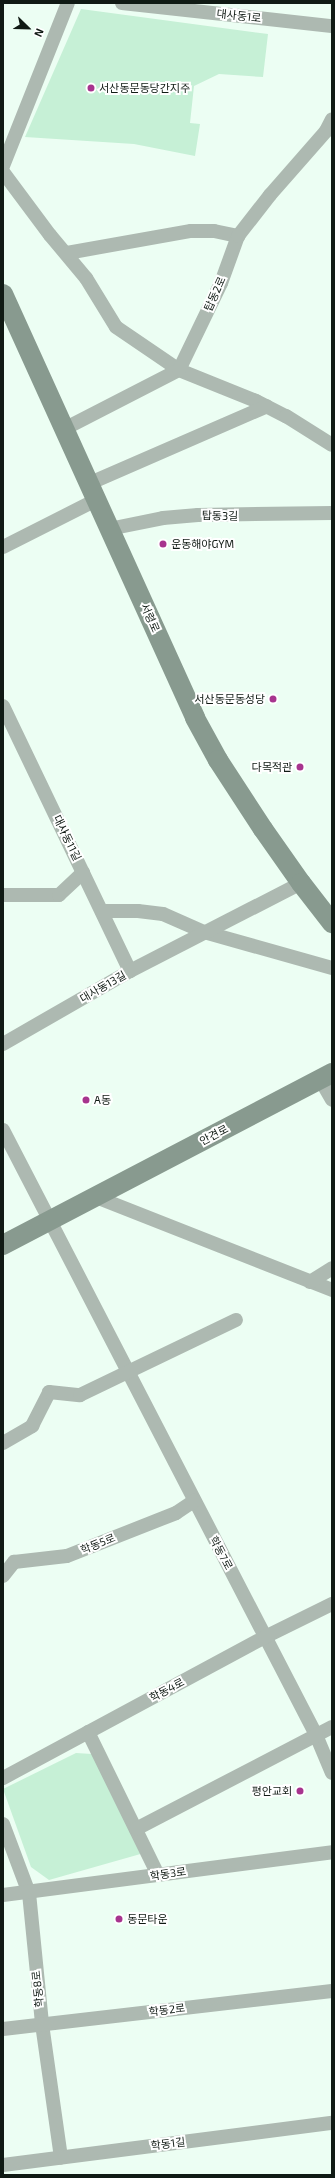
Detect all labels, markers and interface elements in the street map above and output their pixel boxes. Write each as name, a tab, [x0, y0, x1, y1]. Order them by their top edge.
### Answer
street label: 대사동1로	[216, 7, 262, 25]
north arrow	[8, 8, 48, 48]
text: N	[32, 27, 47, 39]
place label: 서산동문동당간지주	[99, 81, 190, 95]
marker: 서산동문동당간지주	[86, 83, 96, 93]
street label: 탑동2로	[202, 275, 228, 313]
street label: 탑동3길	[202, 509, 238, 523]
place label: 운동해야GYM	[171, 537, 234, 551]
marker: 운동해야GYM	[158, 539, 168, 549]
street label: 서령로	[138, 601, 162, 635]
place label: 서산동문동성당	[194, 692, 265, 706]
marker: 서산동문동성당	[268, 694, 278, 704]
place label: 다목적관	[252, 760, 292, 774]
marker: 다목적관	[295, 762, 305, 772]
street label: 대사동11길	[50, 813, 84, 863]
street label: 대사동13길	[78, 969, 128, 1005]
place label: A동	[94, 1093, 111, 1107]
marker: A동	[81, 1095, 91, 1105]
street label: 안견로	[197, 1122, 231, 1148]
street label: 학동5로	[79, 1531, 117, 1557]
street label: 학동7로	[207, 1534, 235, 1572]
street label: 학동4로	[148, 1675, 186, 1705]
place label: 평안교회	[252, 1784, 292, 1798]
marker: 평안교회	[295, 1786, 305, 1796]
street label: 학동3로	[149, 1865, 187, 1883]
place label: 동문타운	[127, 1912, 167, 1926]
marker: 동문타운	[114, 1914, 124, 1924]
street label: 학동8로	[30, 1970, 46, 2008]
street label: 학동2로	[148, 2001, 186, 2019]
street label: 학동1길	[150, 2135, 186, 2153]

